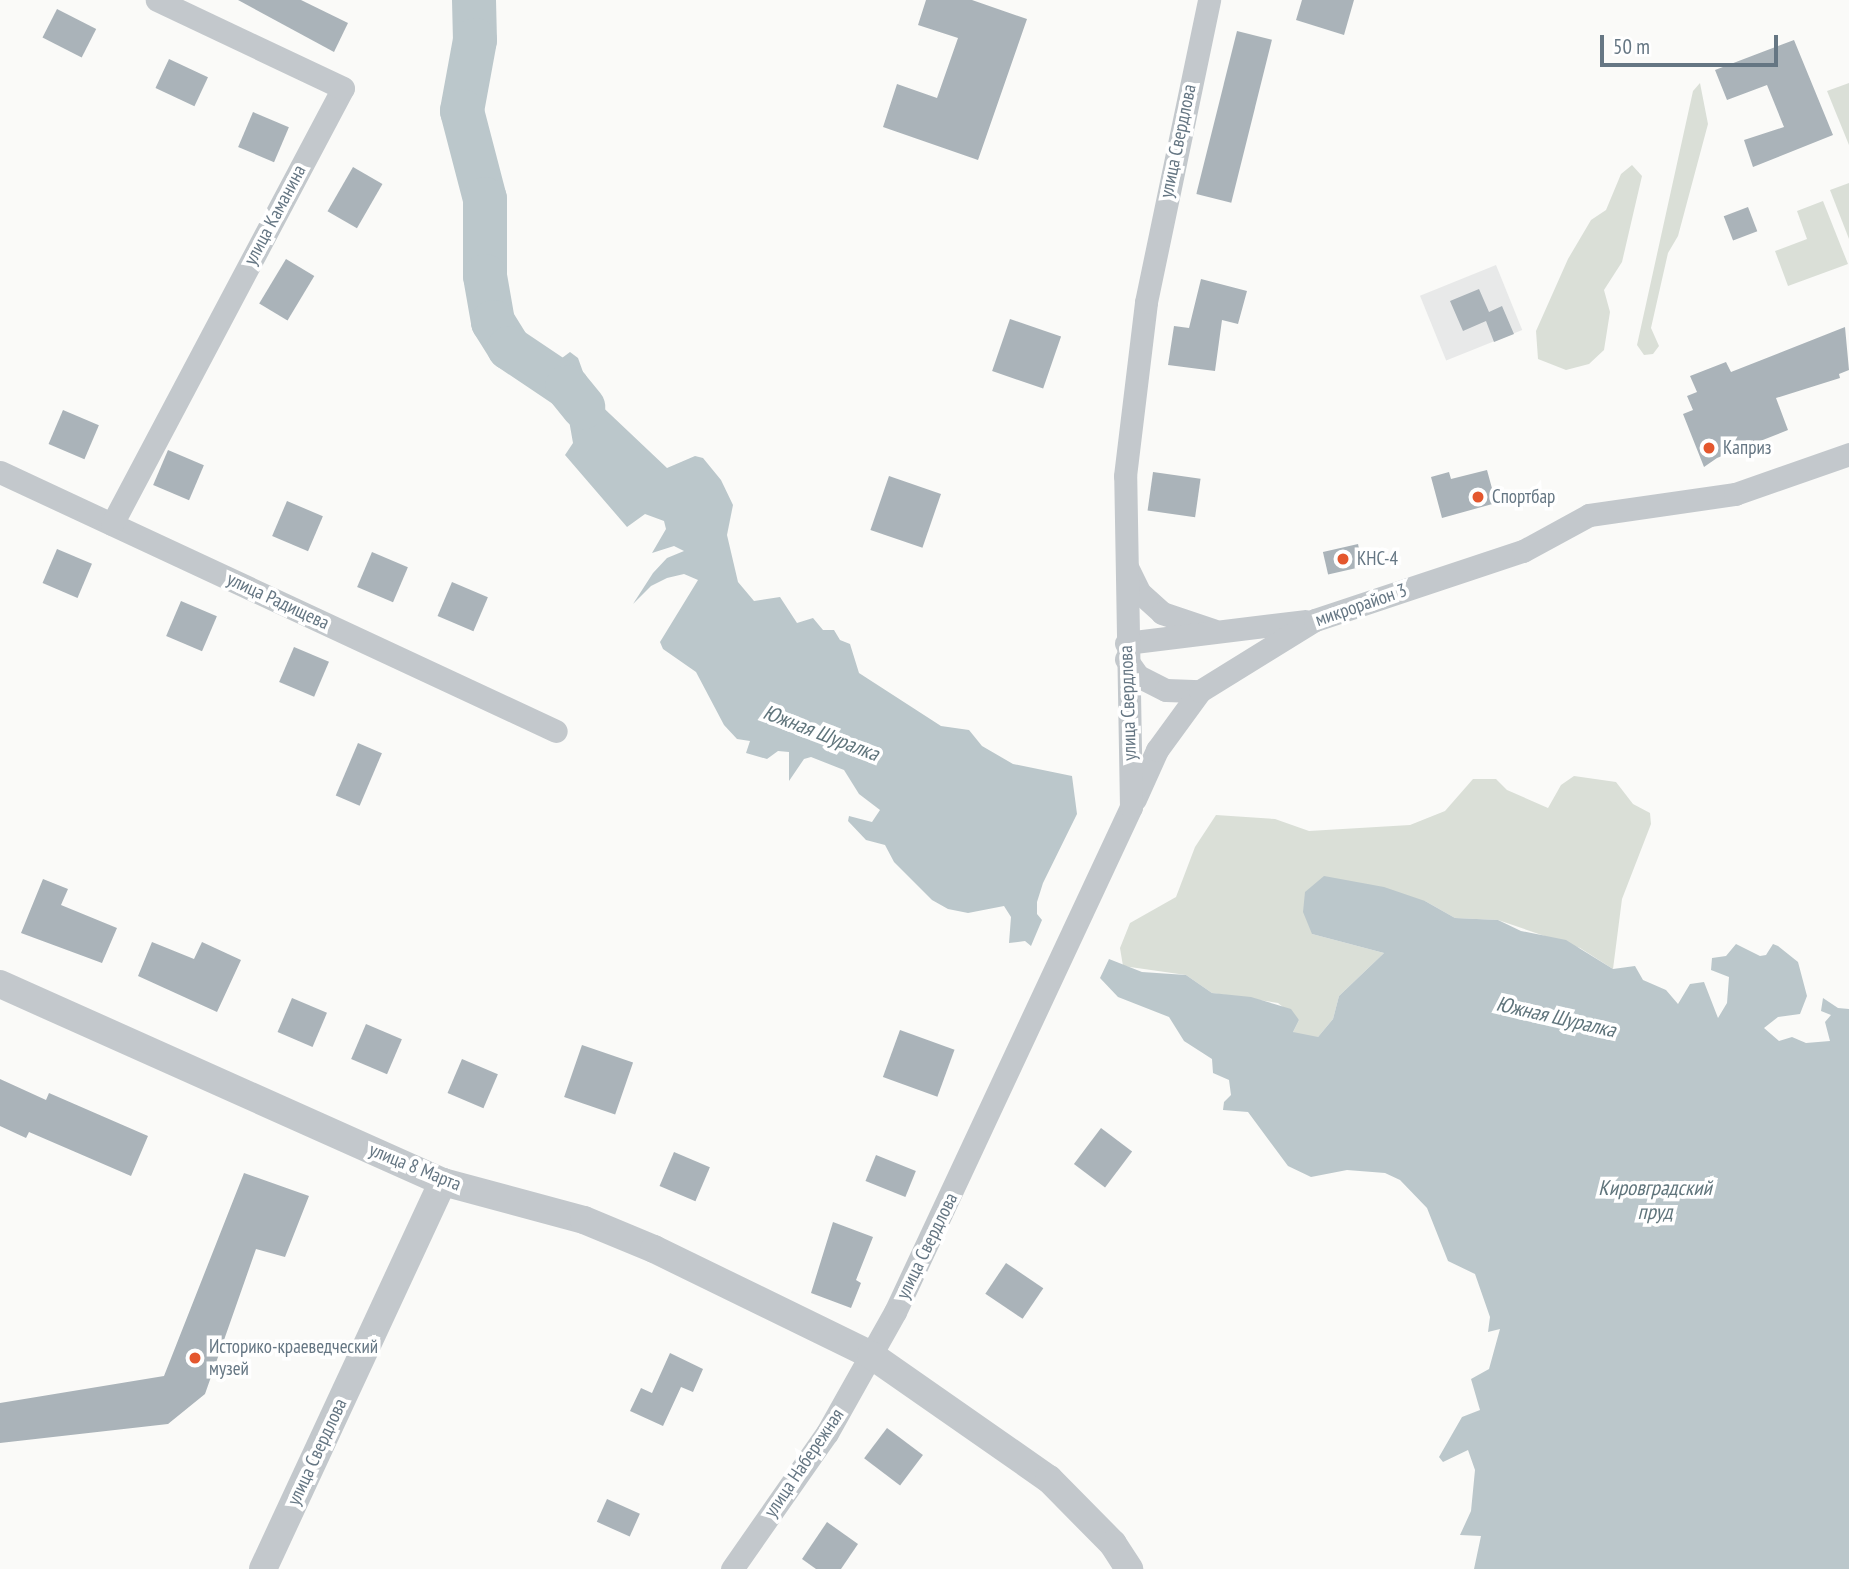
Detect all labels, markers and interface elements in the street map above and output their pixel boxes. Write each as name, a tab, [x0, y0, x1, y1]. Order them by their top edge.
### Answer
scale bar	[1604, 21, 1783, 65]
text: 50 m	[1613, 33, 1650, 60]
street label: улица Свердлова	[1155, 82, 1201, 200]
street label: улица Каманина	[239, 161, 311, 269]
place label: Каприз	[1723, 437, 1771, 459]
marker: Каприз	[1701, 440, 1717, 456]
place label: Спортбар	[1492, 486, 1555, 508]
marker: Спортбар	[1470, 489, 1486, 505]
place label: КНС-4	[1357, 548, 1398, 570]
marker: КНС-4	[1335, 551, 1351, 567]
street label: улица Радищева	[223, 567, 333, 635]
street label: микрорайон 3	[1312, 579, 1410, 631]
street label: улица Свердлова	[1115, 645, 1141, 761]
water label: Южная Шуралка	[760, 699, 882, 767]
water label: Южная Шуралка	[1494, 991, 1618, 1043]
street label: улица 8 Марта	[366, 1138, 464, 1196]
water label: Кировградский пруд	[1598, 1175, 1712, 1225]
street label: улица Свердлова	[891, 1189, 963, 1303]
place label: Историко-краеведческий музей	[209, 1336, 378, 1380]
marker: Историко-краеведческий музей	[187, 1350, 203, 1366]
street label: улица Свердлова	[282, 1395, 352, 1509]
street label: улица Набережная	[759, 1404, 849, 1522]

